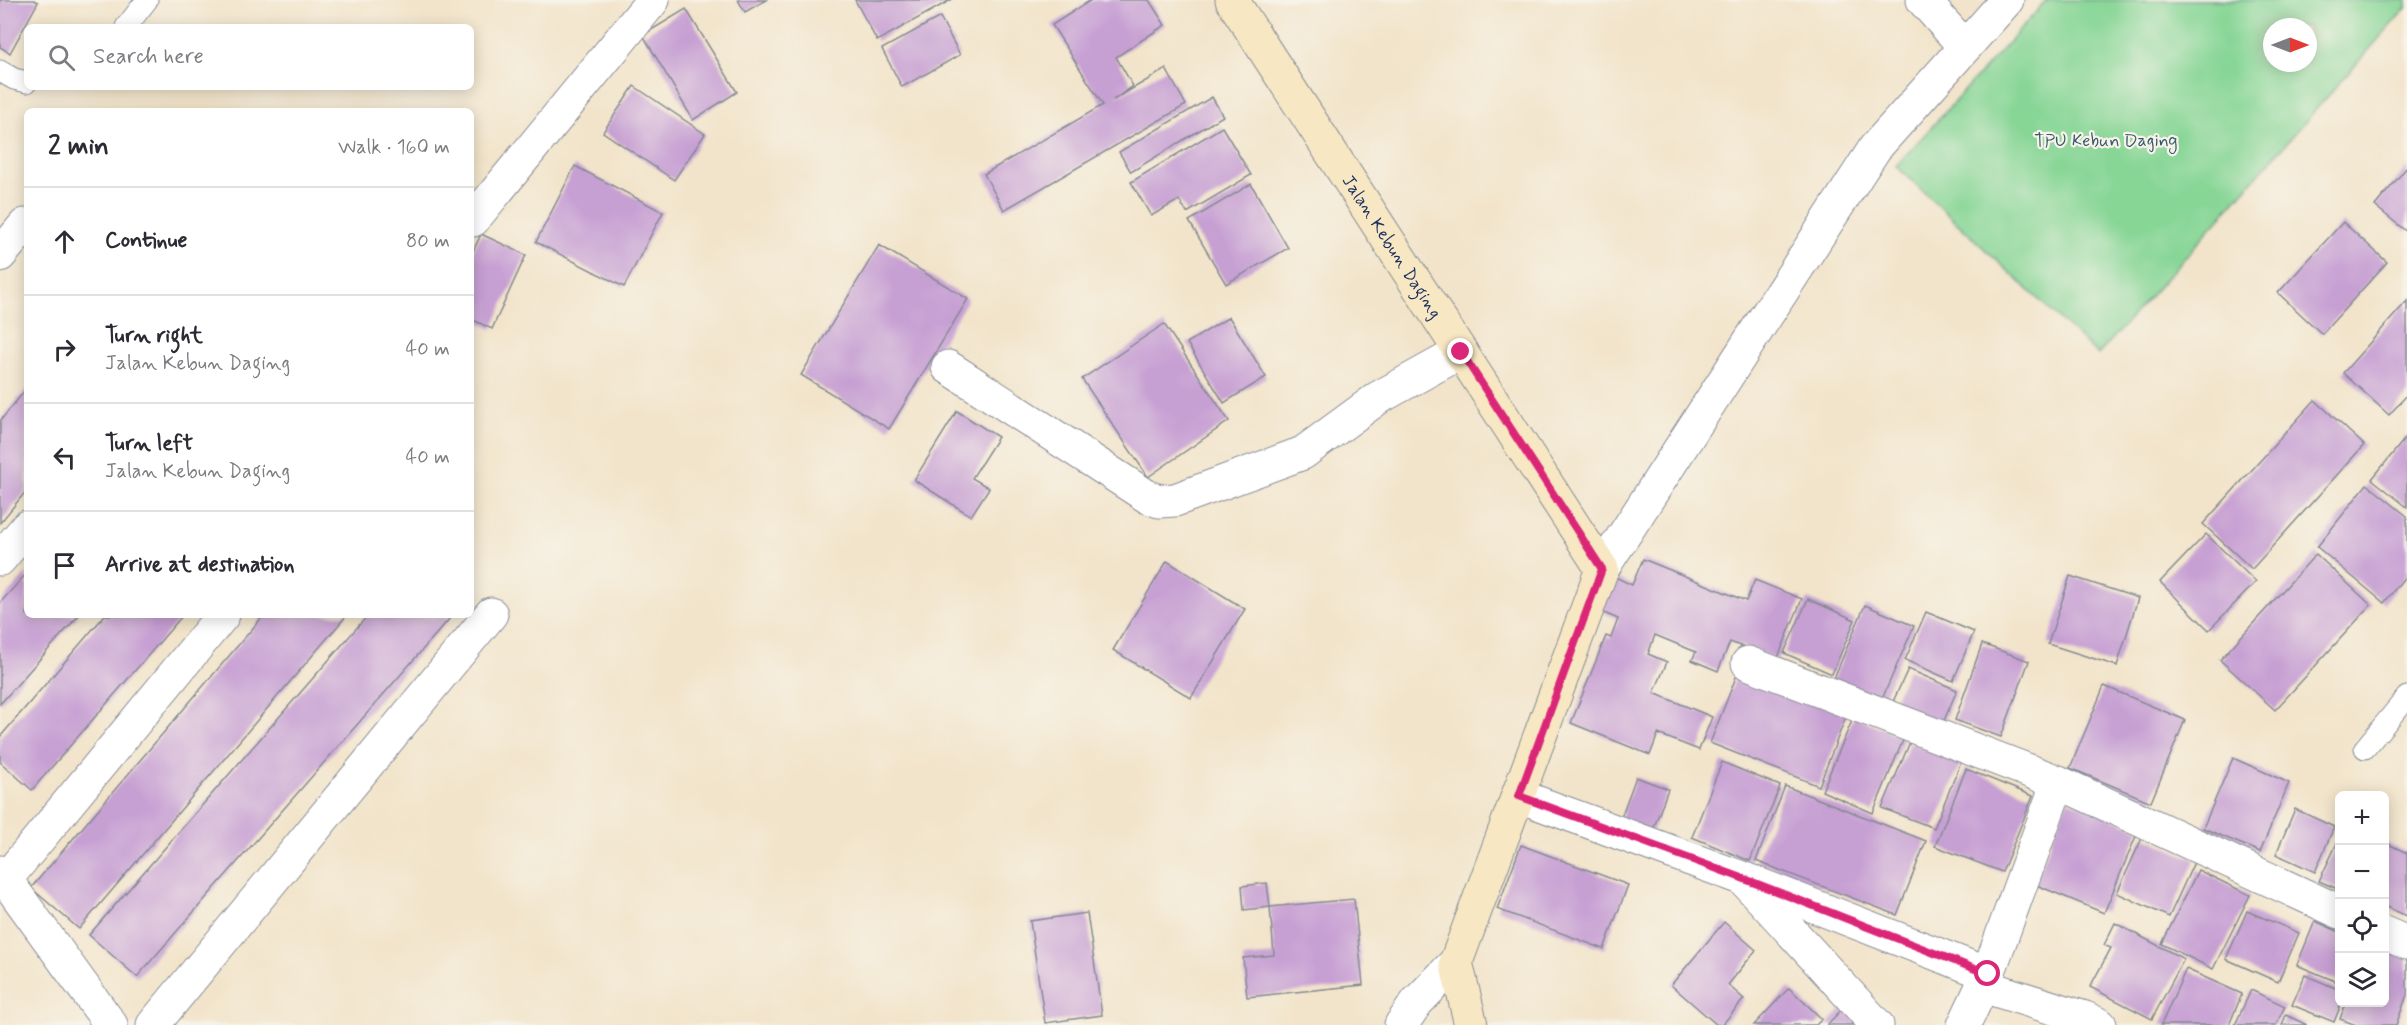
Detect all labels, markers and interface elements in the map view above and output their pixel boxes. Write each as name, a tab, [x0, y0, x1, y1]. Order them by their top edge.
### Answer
north arrow	[2263, 18, 2317, 72]
search box	[24, 24, 474, 90]
icon: search	[45, 41, 78, 74]
text: Search here	[93, 43, 204, 71]
park label: TPU Kebun Daging	[2034, 129, 2178, 154]
text: 2 min	[48, 130, 109, 164]
text: Walk · 160 m	[338, 134, 450, 161]
street label: Jalan Kebun Daging	[1336, 171, 1447, 324]
icon: ahead	[48, 225, 81, 258]
text: Continue	[105, 227, 187, 255]
text: 80 m	[406, 228, 450, 255]
text: Turn right	[105, 322, 203, 350]
icon: right	[48, 333, 81, 366]
text: 40 m	[406, 336, 450, 363]
route end	[1447, 338, 1473, 364]
text: Jalan Kebun Daging	[105, 350, 290, 377]
text: Turn left	[105, 430, 193, 458]
icon: left	[48, 441, 81, 474]
text: 40 m	[406, 444, 450, 471]
text: Jalan Kebun Daging	[105, 458, 290, 485]
icon: arrive	[48, 549, 81, 582]
text: Arrive at destination	[105, 551, 295, 579]
map controls	[2335, 791, 2389, 1007]
button: +	[2335, 791, 2389, 845]
button: −	[2335, 845, 2389, 899]
button: locate	[2335, 899, 2389, 953]
button: layers	[2335, 953, 2389, 1007]
route start	[1974, 960, 2000, 986]

